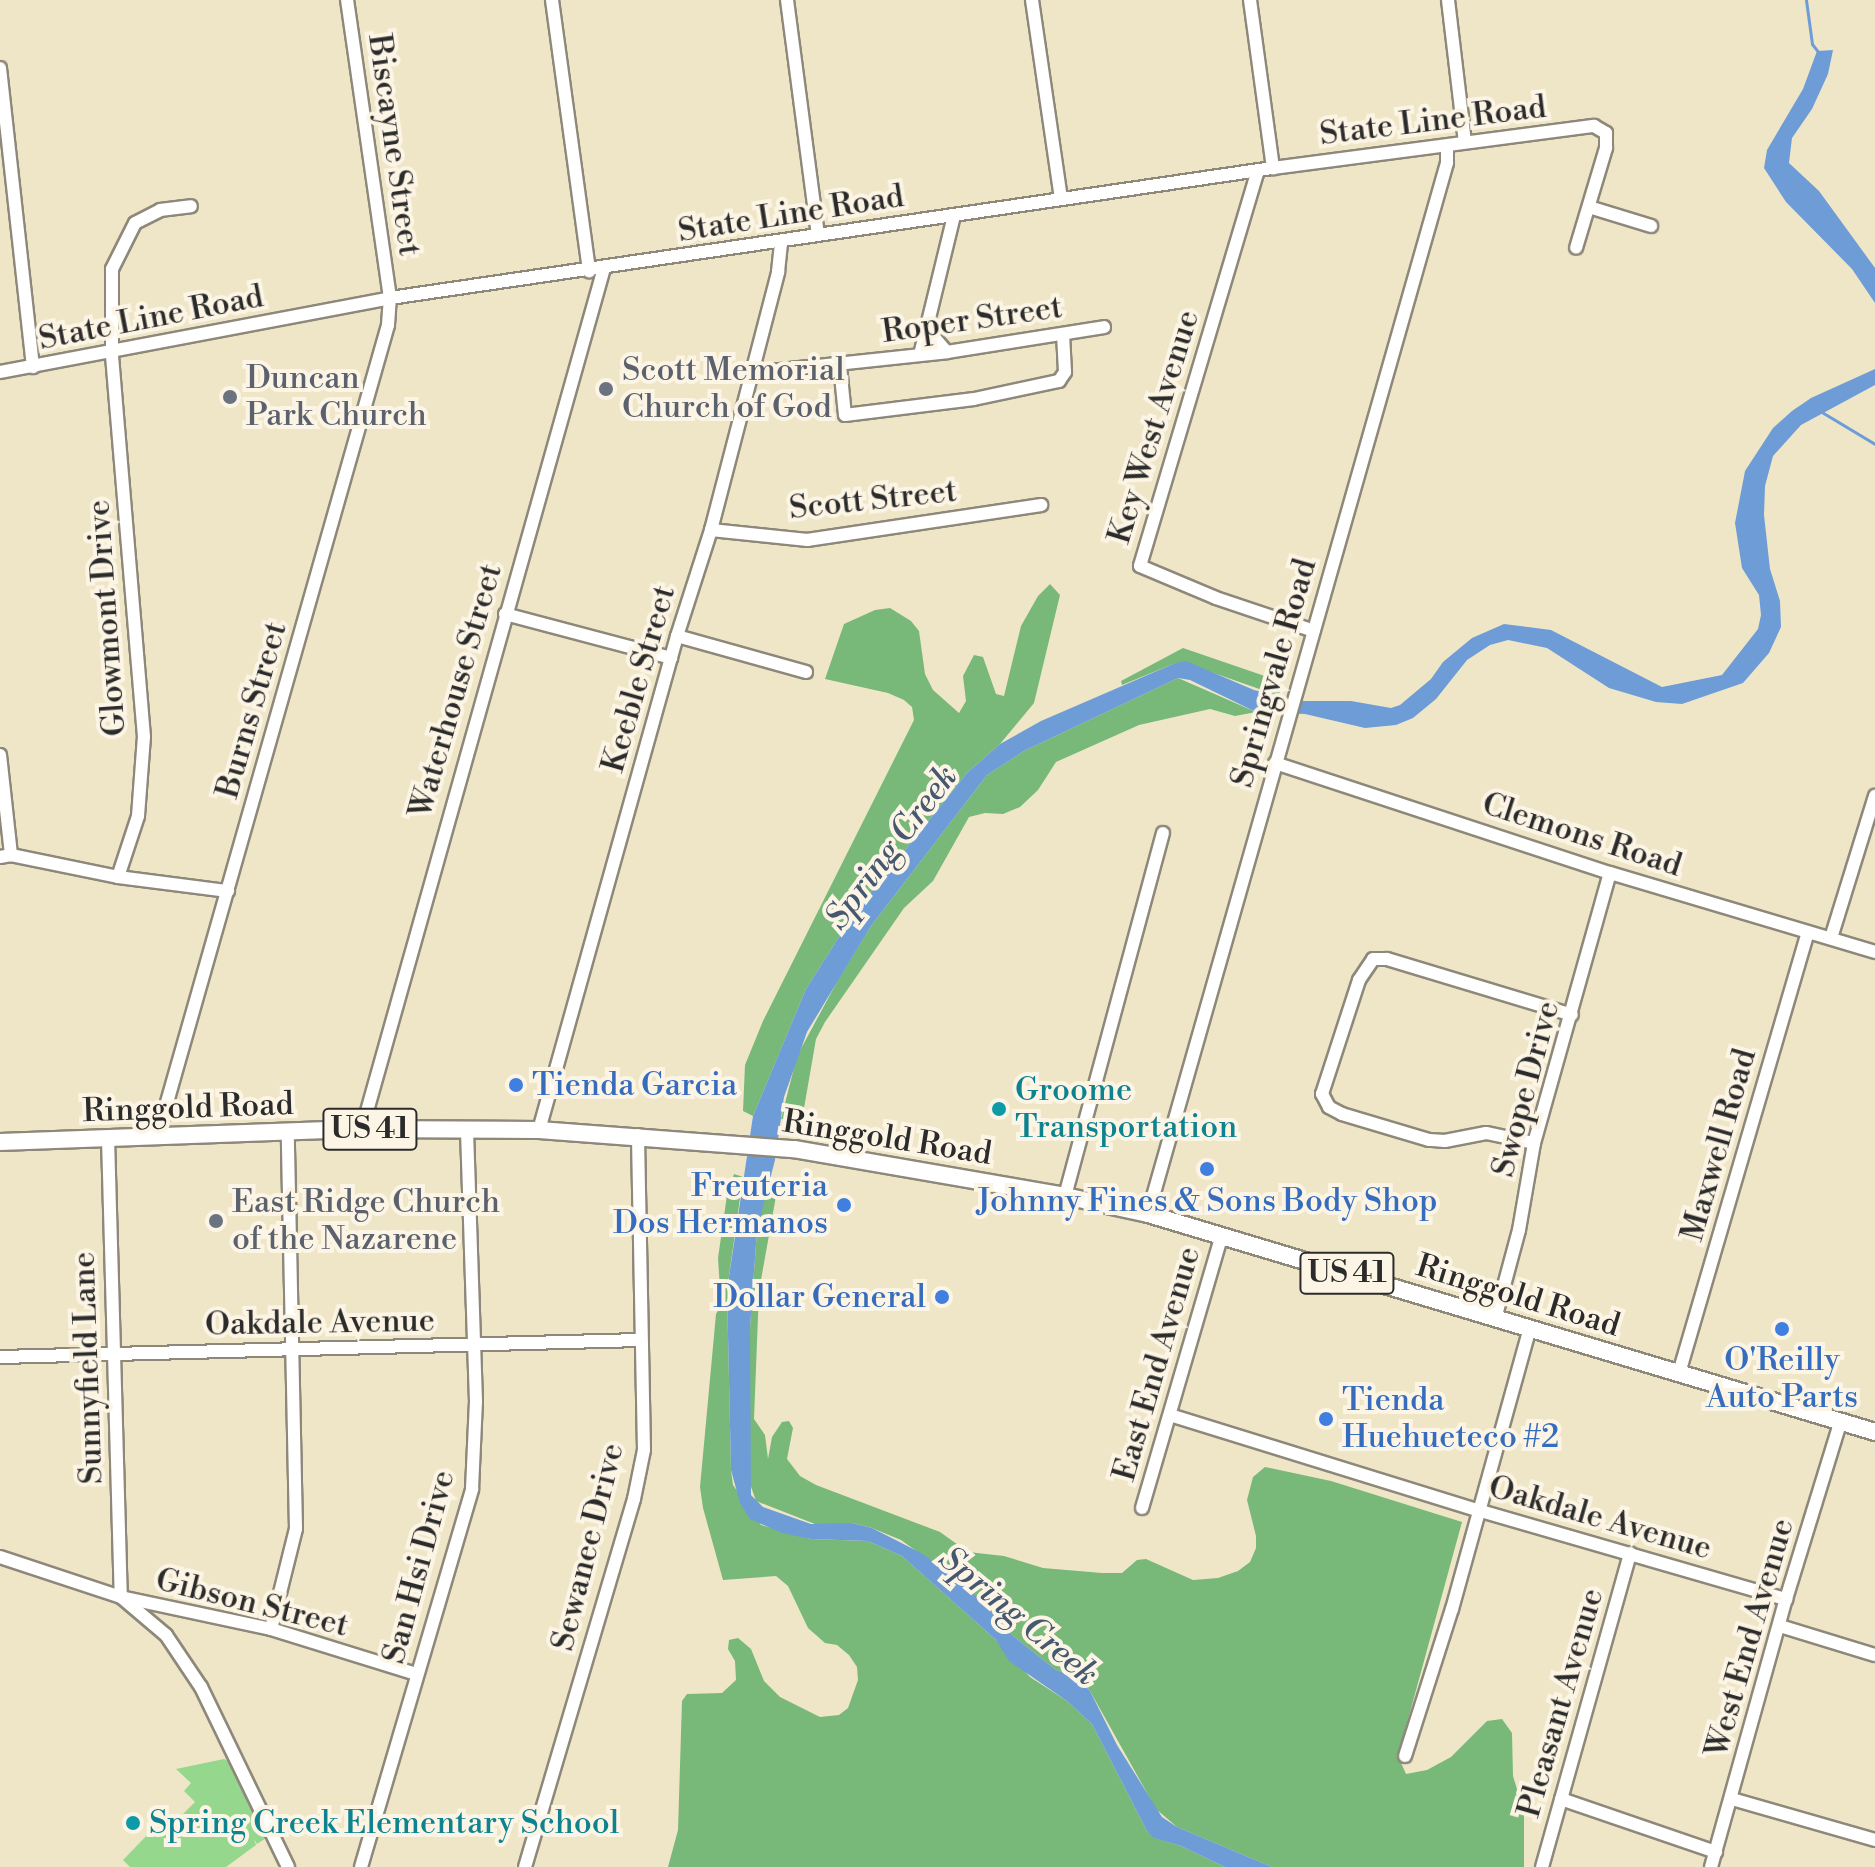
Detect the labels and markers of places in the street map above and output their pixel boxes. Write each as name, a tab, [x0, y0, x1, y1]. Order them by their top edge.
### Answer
place label: Scott Memorial Church of God	[622, 352, 845, 427]
place label: Duncan Park Church	[246, 360, 427, 435]
marker: Scott Memorial Church of God	[597, 380, 615, 398]
marker: Duncan Park Church	[221, 388, 239, 406]
place label: Tienda Garcia	[532, 1066, 737, 1104]
place label: Groome Transportation	[1015, 1072, 1237, 1147]
marker: Tienda Garcia	[507, 1076, 525, 1094]
marker: Groome Transportation	[990, 1100, 1008, 1118]
marker: Johnny Fines & Sons Body Shop	[1198, 1160, 1216, 1178]
place label: Freuteria Dos Hermanos	[613, 1168, 828, 1243]
place label: Johnny Fines & Sons Body Shop	[976, 1182, 1438, 1220]
place label: East Ridge Church of the Nazarene	[232, 1184, 500, 1259]
marker: Freuteria Dos Hermanos	[835, 1196, 853, 1214]
marker: East Ridge Church of the Nazarene	[207, 1212, 225, 1230]
place label: Dollar General	[713, 1278, 926, 1316]
marker: Dollar General	[933, 1288, 951, 1306]
marker: O'Reilly Auto Parts	[1773, 1320, 1791, 1338]
place label: O'Reilly Auto Parts	[1706, 1342, 1858, 1417]
place label: Tienda Huehueteco #2	[1342, 1382, 1559, 1457]
marker: Tienda Huehueteco #2	[1317, 1410, 1335, 1428]
place label: Spring Creek Elementary School	[149, 1804, 619, 1842]
marker: Spring Creek Elementary School	[124, 1814, 142, 1832]

